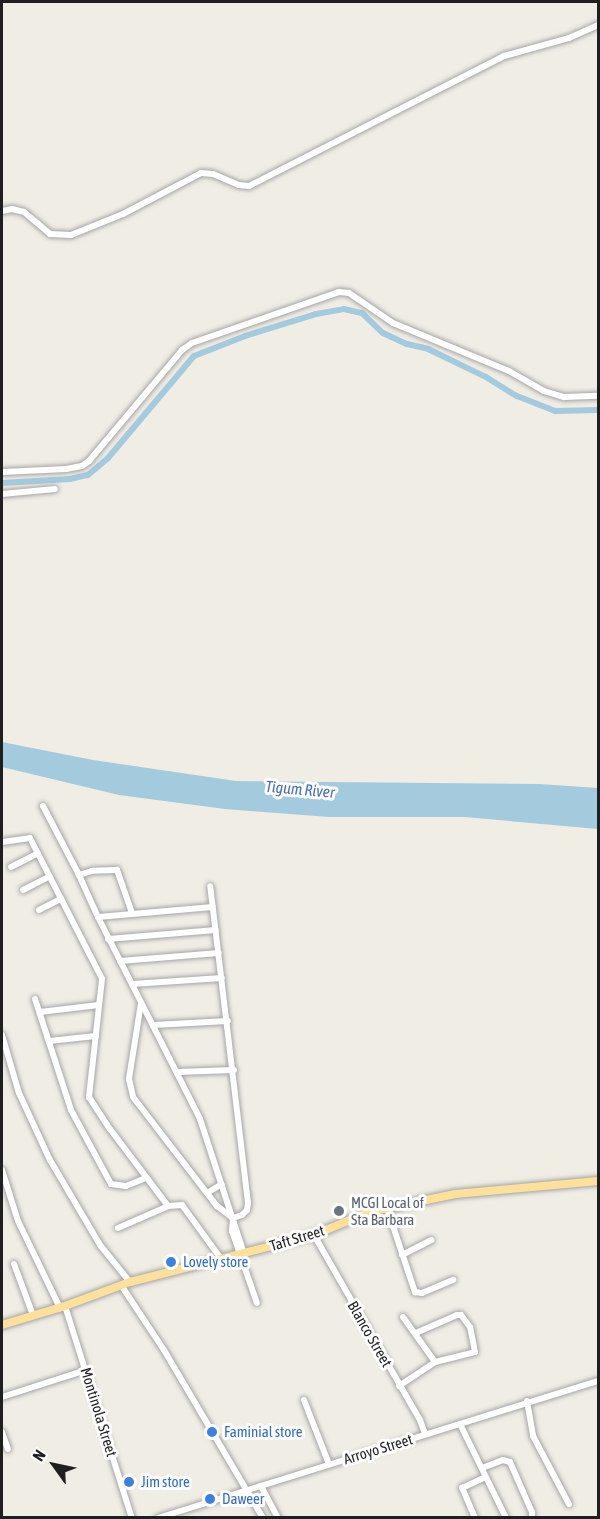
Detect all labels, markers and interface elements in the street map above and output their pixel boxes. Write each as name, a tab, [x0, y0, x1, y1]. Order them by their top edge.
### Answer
water label: Tigum River	[265, 776, 335, 802]
place label: MCGI Local of Sta Barbara	[351, 1193, 424, 1228]
marker: MCGI Local of Sta Barbara	[332, 1204, 346, 1218]
street label: Taft Street	[268, 1221, 326, 1255]
place label: Lovely store	[183, 1253, 248, 1271]
marker: Lovely store	[164, 1255, 178, 1269]
street label: Blanco Street	[344, 1298, 396, 1370]
street label: Montinola Street	[77, 1365, 121, 1459]
place label: Faminial store	[224, 1423, 302, 1441]
marker: Faminial store	[205, 1425, 219, 1439]
street label: Arroyo Street	[341, 1430, 415, 1468]
north arrow	[24, 1435, 84, 1495]
text: N	[29, 1446, 49, 1464]
place label: Jim store	[141, 1473, 190, 1491]
marker: Jim store	[122, 1475, 136, 1489]
place label: Daweer	[222, 1490, 264, 1508]
marker: Daweer	[203, 1492, 217, 1506]

